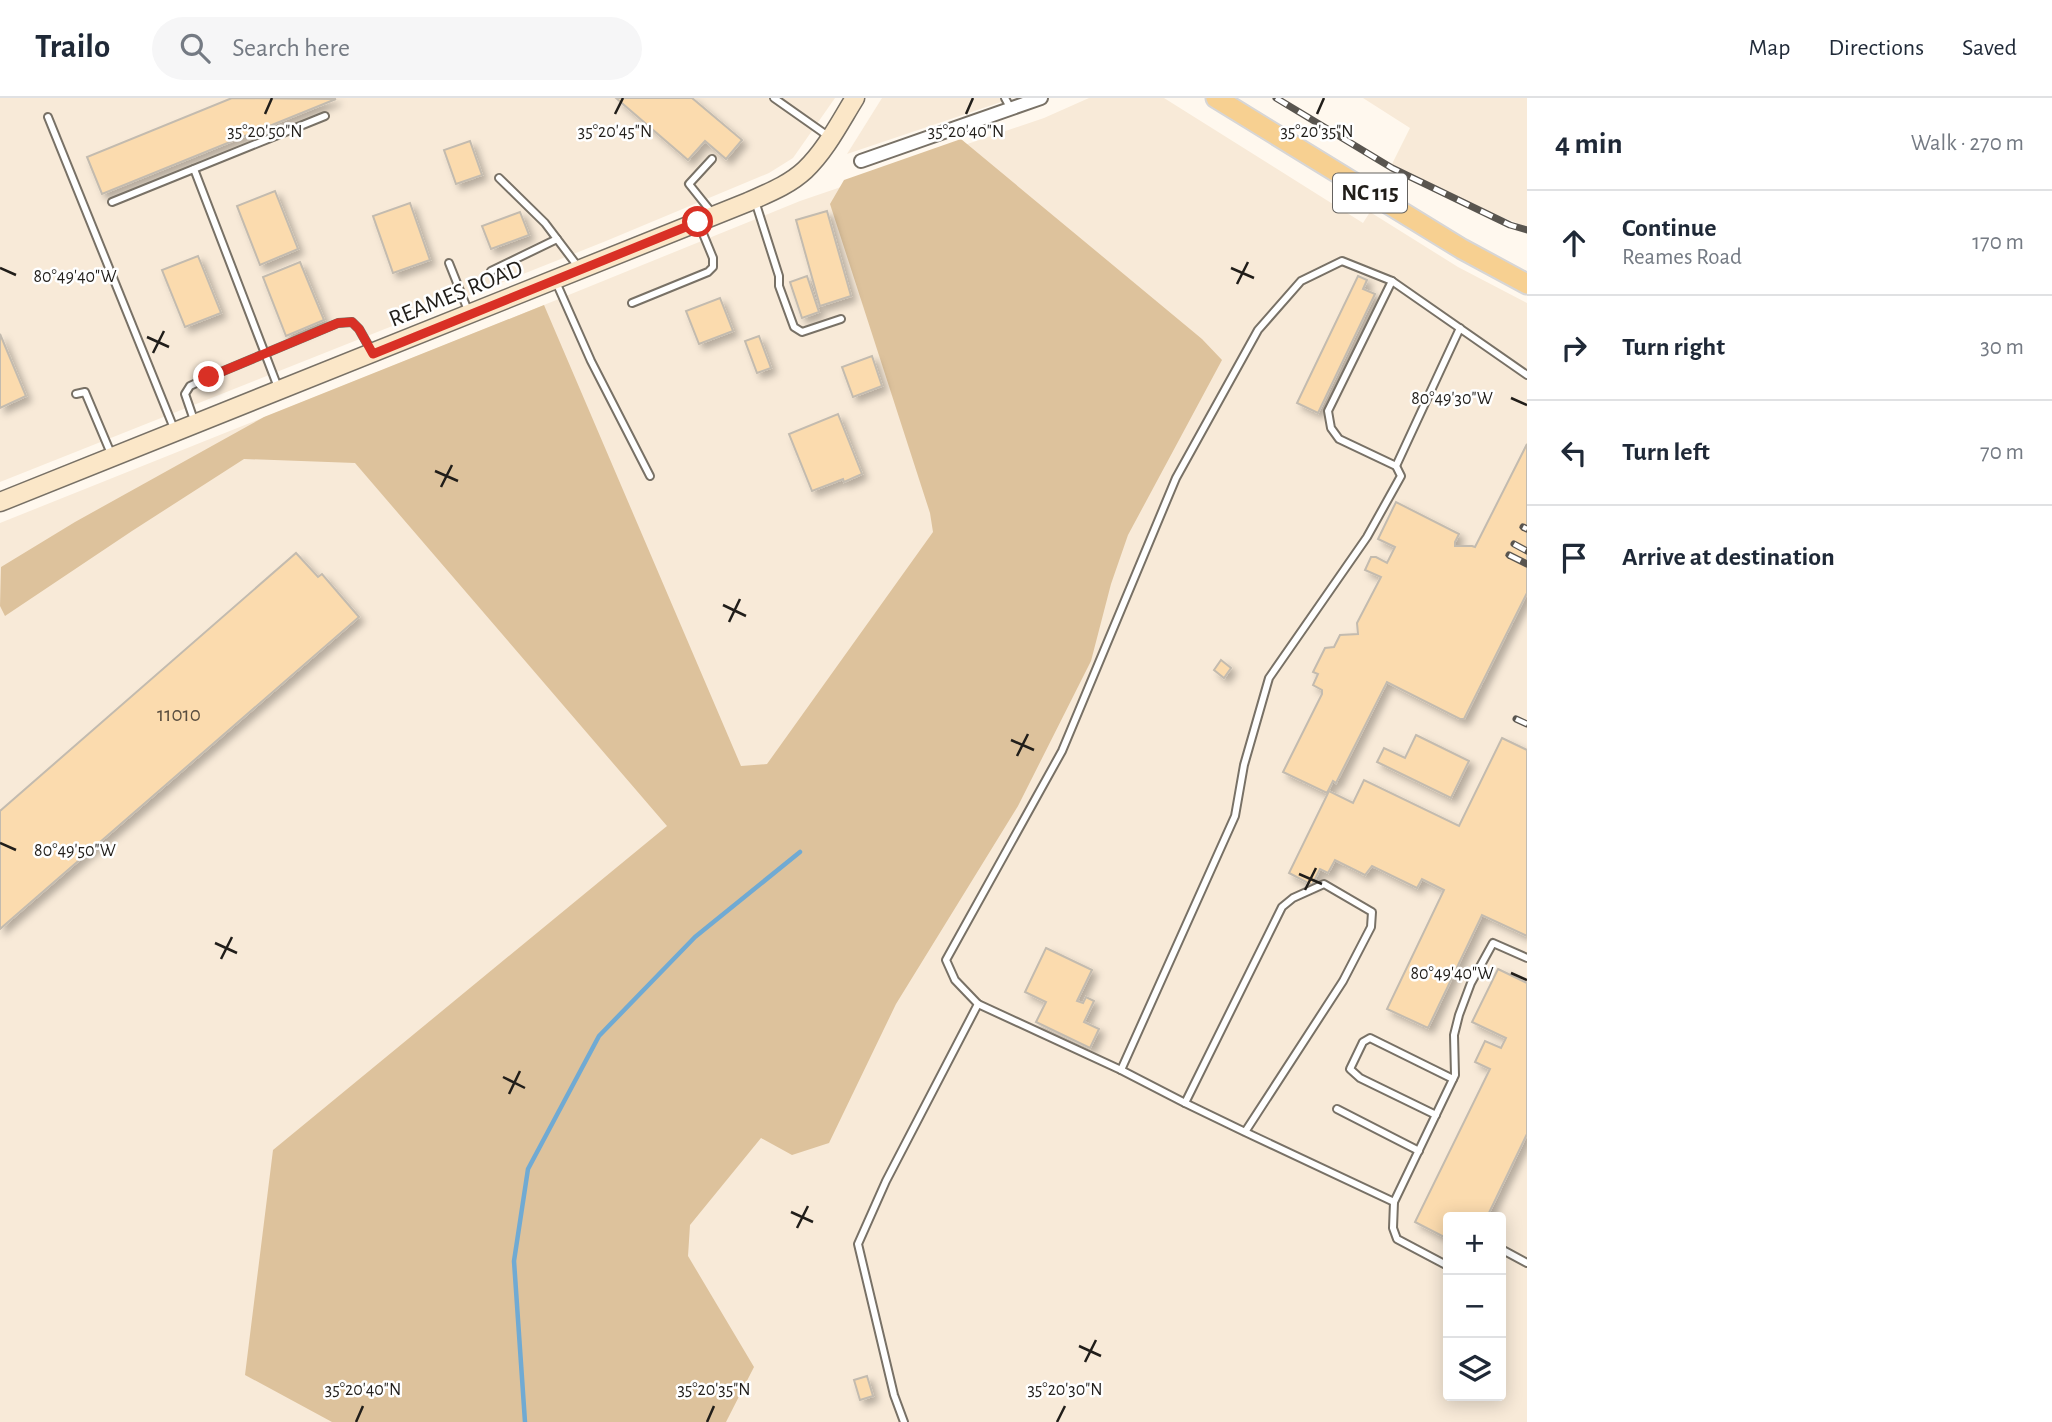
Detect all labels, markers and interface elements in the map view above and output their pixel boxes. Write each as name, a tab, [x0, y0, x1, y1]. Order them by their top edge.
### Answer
search box	[152, 17, 642, 80]
icon: search	[176, 29, 214, 67]
text: Trailo	[35, 31, 110, 64]
text: Search here	[232, 35, 350, 61]
text: Map	[1748, 36, 1790, 60]
text: Directions	[1828, 36, 1924, 60]
text: Saved	[1962, 36, 2017, 60]
text: 35°20'50"N	[227, 123, 303, 141]
text: 35°20'45"N	[578, 123, 652, 141]
text: 35°20'40"N	[928, 123, 1004, 141]
text: 35°20'35"N	[1280, 123, 1354, 141]
text: 4 min	[1555, 129, 1623, 159]
text: Walk · 270 m	[1911, 132, 2024, 155]
road number: NC 115	[1333, 174, 1407, 212]
route start	[682, 206, 713, 237]
text: Continue	[1622, 215, 1717, 241]
icon: ahead	[1555, 224, 1593, 262]
text: 170 m	[1972, 231, 2024, 254]
text: Reames Road	[1622, 246, 1742, 269]
street label: REAMES ROAD	[386, 256, 526, 332]
text: 80°49'40"W	[34, 268, 116, 286]
icon: right	[1555, 329, 1593, 367]
text: Turn right	[1622, 334, 1725, 360]
text: 30 m	[1980, 336, 2024, 359]
route end	[193, 361, 224, 392]
text: 80°49'30"W	[1411, 390, 1493, 408]
icon: left	[1555, 434, 1593, 472]
text: Turn left	[1622, 439, 1710, 465]
text: 70 m	[1980, 441, 2024, 464]
icon: arrive	[1555, 539, 1593, 577]
text: Arrive at destination	[1622, 544, 1835, 570]
house number: 11010	[157, 704, 201, 725]
text: 80°49'50"W	[34, 842, 116, 860]
text: 80°49'40"W	[1411, 965, 1493, 983]
map controls	[1443, 1212, 1506, 1401]
button: +	[1443, 1212, 1506, 1275]
button: −	[1443, 1275, 1506, 1338]
button: layers	[1443, 1338, 1506, 1401]
text: 35°20'40"N	[325, 1381, 401, 1399]
text: 35°20'35"N	[677, 1381, 751, 1399]
text: 35°20'30"N	[1027, 1381, 1103, 1399]

